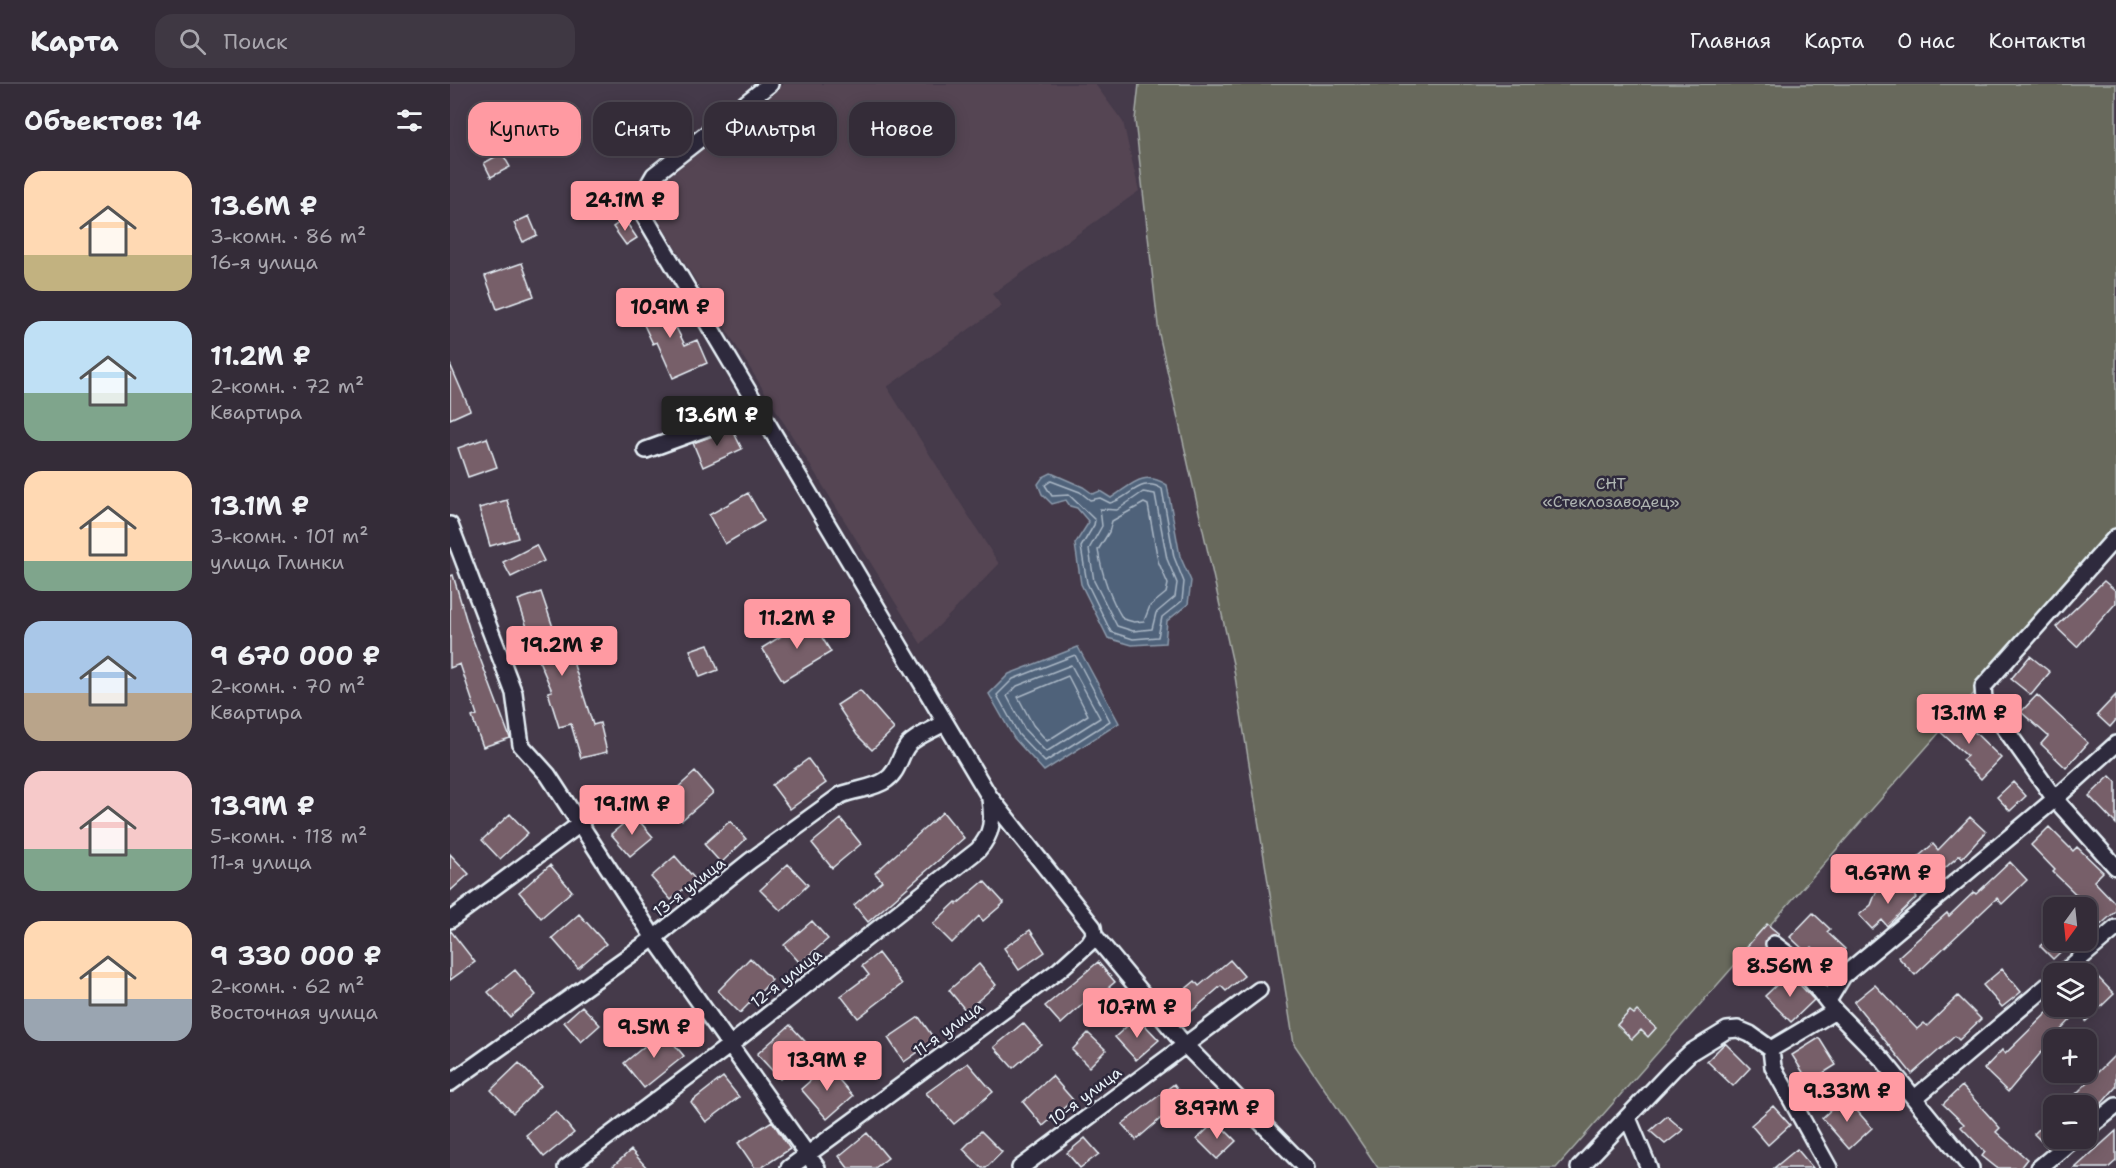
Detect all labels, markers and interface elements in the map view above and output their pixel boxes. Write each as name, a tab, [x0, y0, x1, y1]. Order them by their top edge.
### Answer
search box	[155, 14, 575, 68]
text: Карта	[30, 22, 119, 60]
icon: search	[176, 25, 209, 58]
text: Поиск	[224, 27, 288, 56]
text: Главная	[1690, 27, 1771, 55]
text: Карта	[1804, 27, 1864, 55]
text: О нас	[1897, 27, 1955, 55]
text: Контакты	[1988, 27, 2086, 55]
chip: Купить	[468, 102, 581, 156]
chip: Снять	[593, 102, 692, 156]
chip: Фильтры	[704, 102, 837, 156]
chip: Новое	[849, 102, 955, 156]
text: Объектов: 14	[24, 103, 201, 138]
icon: filters	[393, 104, 426, 137]
pin: 24.1M ₽	[570, 181, 680, 232]
text: 24.1M ₽	[585, 187, 665, 213]
text: 13.6M ₽	[210, 188, 318, 223]
icon: home	[72, 195, 144, 267]
text: 3-комн. · 86 m²	[210, 223, 366, 249]
text: 16-я улица	[210, 249, 318, 275]
pin: 10.9M ₽	[615, 288, 725, 339]
text: 10.9M ₽	[630, 294, 710, 320]
text: 11.2M ₽	[210, 338, 311, 373]
icon: home	[72, 345, 144, 417]
text: 2-комн. · 72 m²	[210, 373, 364, 399]
pin: 13.6M ₽	[662, 396, 772, 447]
text: Квартира	[210, 399, 302, 425]
text: 13.6M ₽	[676, 402, 758, 428]
park label: СНТ «Стеклозаводец»	[1543, 473, 1679, 512]
text: 13.1M ₽	[210, 488, 309, 523]
icon: home	[72, 495, 144, 567]
text: 3-комн. · 101 m²	[210, 523, 368, 549]
text: улица Глинки	[210, 549, 344, 575]
pin: 11.2M ₽	[742, 599, 852, 650]
text: 11.2M ₽	[758, 605, 836, 631]
pin: 19.2M ₽	[507, 626, 617, 677]
text: 19.2M ₽	[520, 632, 604, 658]
text: 9 670 000 ₽	[210, 638, 381, 673]
icon: home	[72, 645, 144, 717]
text: 2-комн. · 70 m²	[210, 673, 365, 699]
pin: 13.1M ₽	[1914, 694, 2024, 745]
text: Квартира	[210, 699, 302, 725]
text: 13.1M ₽	[1931, 700, 2007, 726]
pin: 19.1M ₽	[577, 785, 687, 836]
text: 13.9M ₽	[210, 788, 315, 823]
text: 19.1M ₽	[594, 791, 670, 817]
icon: home	[72, 795, 144, 867]
text: 5-комн. · 118 m²	[210, 823, 367, 849]
text: 11-я улица	[210, 849, 312, 875]
street label: 13-я улица	[649, 852, 729, 922]
pin: 9.67M ₽	[1833, 854, 1943, 905]
text: 9.67M ₽	[1844, 860, 1932, 886]
north arrow	[2043, 897, 2097, 951]
map controls	[2043, 897, 2097, 1149]
text: 9 330 000 ₽	[210, 938, 382, 973]
street label: 12-я улица	[746, 944, 826, 1012]
icon: home	[72, 945, 144, 1017]
pin: 8.56M ₽	[1735, 947, 1845, 998]
text: 8.56M ₽	[1747, 953, 1833, 979]
button: layers	[2043, 963, 2097, 1017]
text: 2-комн. · 62 m²	[210, 973, 364, 999]
pin: 10.7M ₽	[1082, 988, 1192, 1039]
text: 10.7M ₽	[1097, 994, 1177, 1020]
street label: 11-я улица	[909, 997, 987, 1061]
text: Восточная улица	[210, 999, 378, 1025]
pin: 9.5M ₽	[605, 1008, 703, 1059]
text: 9.5M ₽	[617, 1014, 691, 1040]
button: +	[2043, 1029, 2097, 1083]
pin: 13.9M ₽	[772, 1041, 882, 1092]
text: 13.9M ₽	[787, 1047, 867, 1073]
street label: 10-я улица	[1044, 1062, 1126, 1130]
pin: 9.33M ₽	[1792, 1072, 1902, 1123]
text: 9.33M ₽	[1803, 1078, 1891, 1104]
pin: 8.97M ₽	[1162, 1089, 1272, 1140]
text: 8.97M ₽	[1174, 1095, 1260, 1121]
button: −	[2043, 1095, 2097, 1149]

